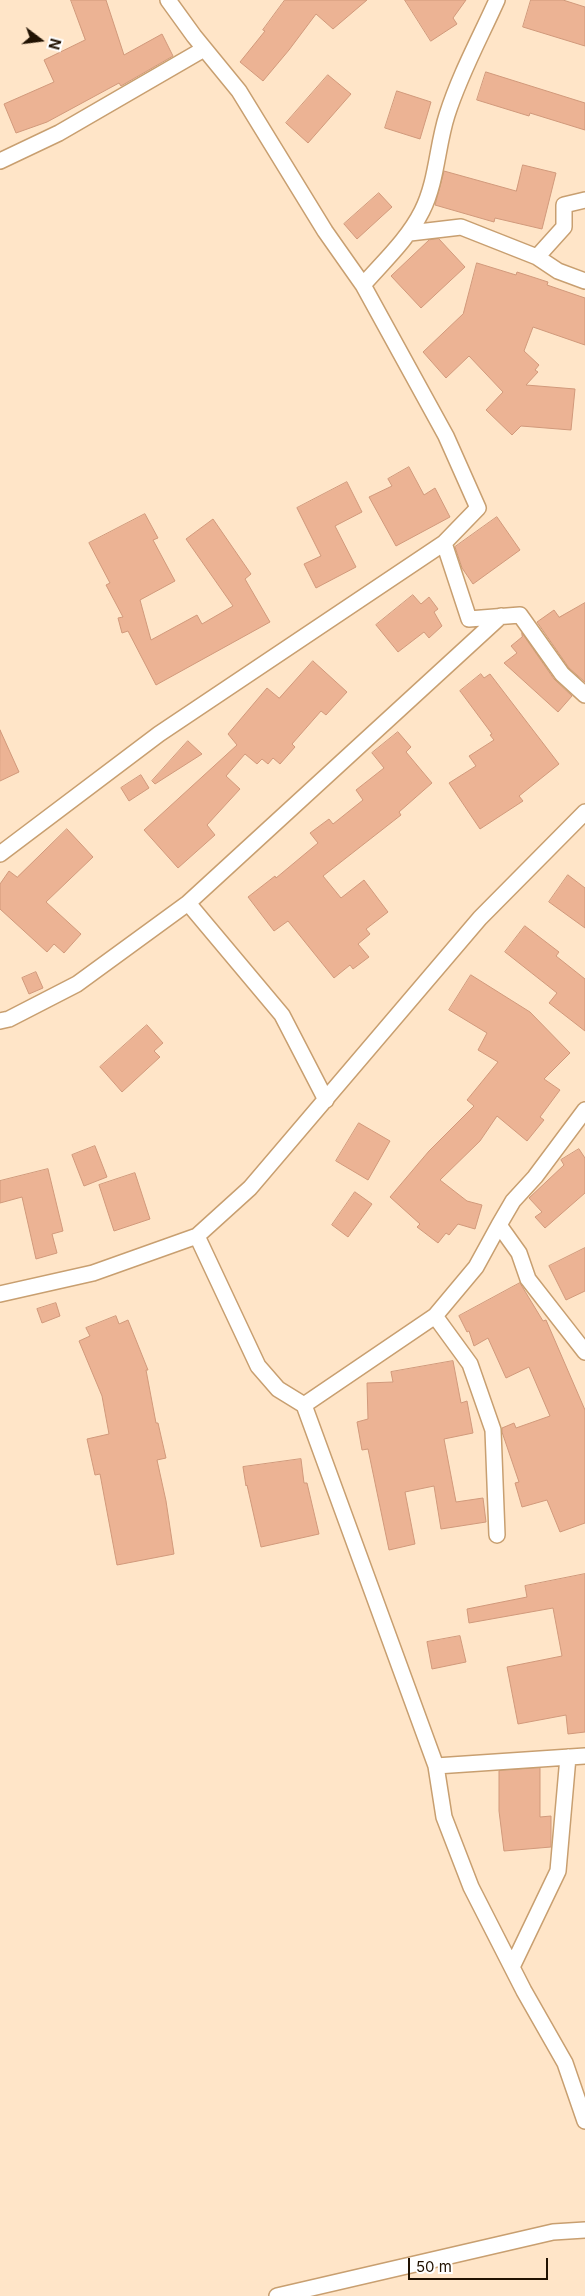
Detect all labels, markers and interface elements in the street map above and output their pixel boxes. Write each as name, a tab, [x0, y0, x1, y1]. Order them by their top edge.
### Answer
north arrow	[15, 15, 65, 65]
text: N	[45, 37, 65, 51]
scale bar	[410, 2248, 550, 2280]
text: 50 m	[416, 2257, 452, 2276]

